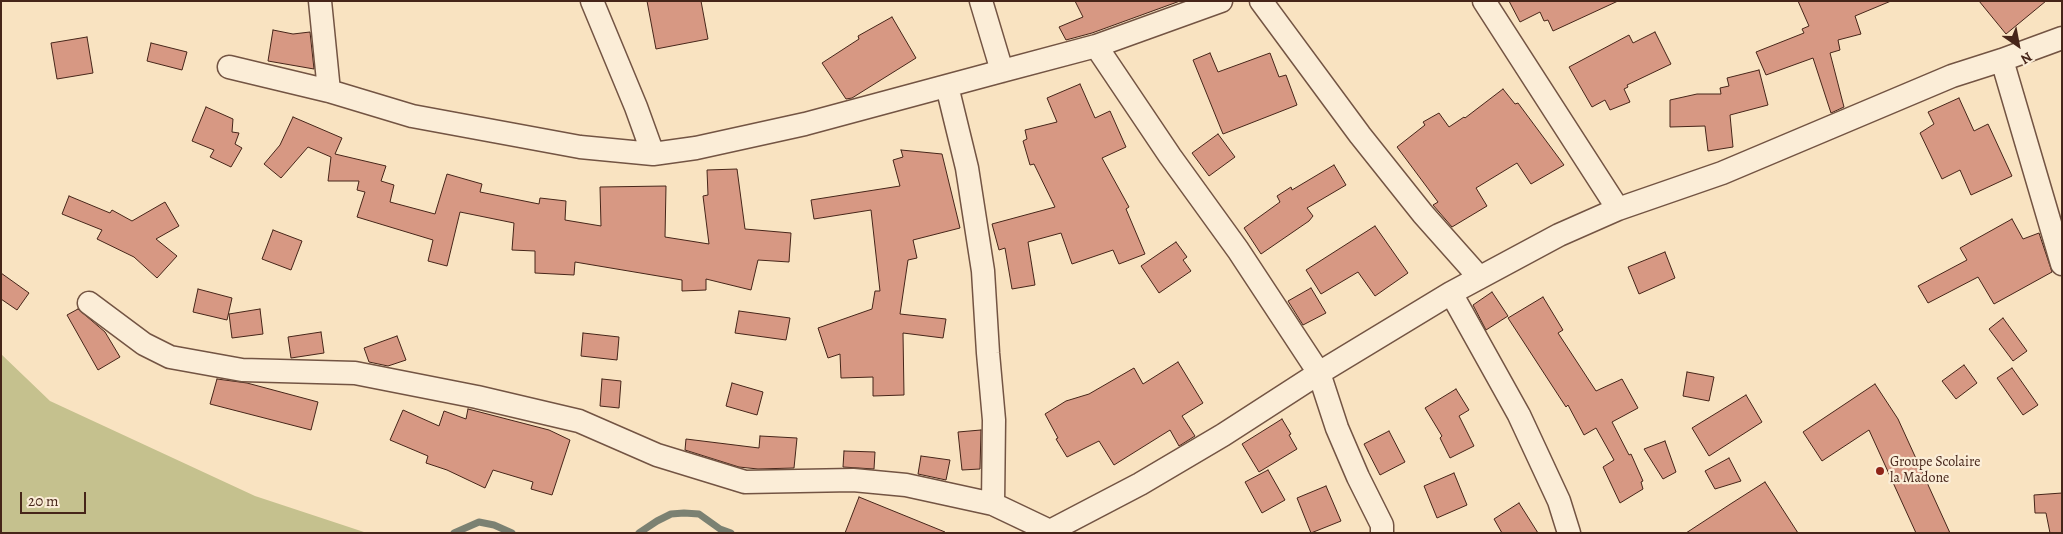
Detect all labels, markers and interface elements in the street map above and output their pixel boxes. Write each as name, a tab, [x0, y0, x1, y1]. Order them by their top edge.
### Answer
north arrow	[1993, 20, 2043, 70]
text: N	[2017, 47, 2036, 69]
place label: Groupe Scolaire la Madone	[1890, 455, 1980, 488]
marker: Groupe Scolaire la Madone	[1874, 465, 1886, 477]
scale bar	[22, 482, 89, 514]
text: 20 m	[28, 491, 59, 511]

